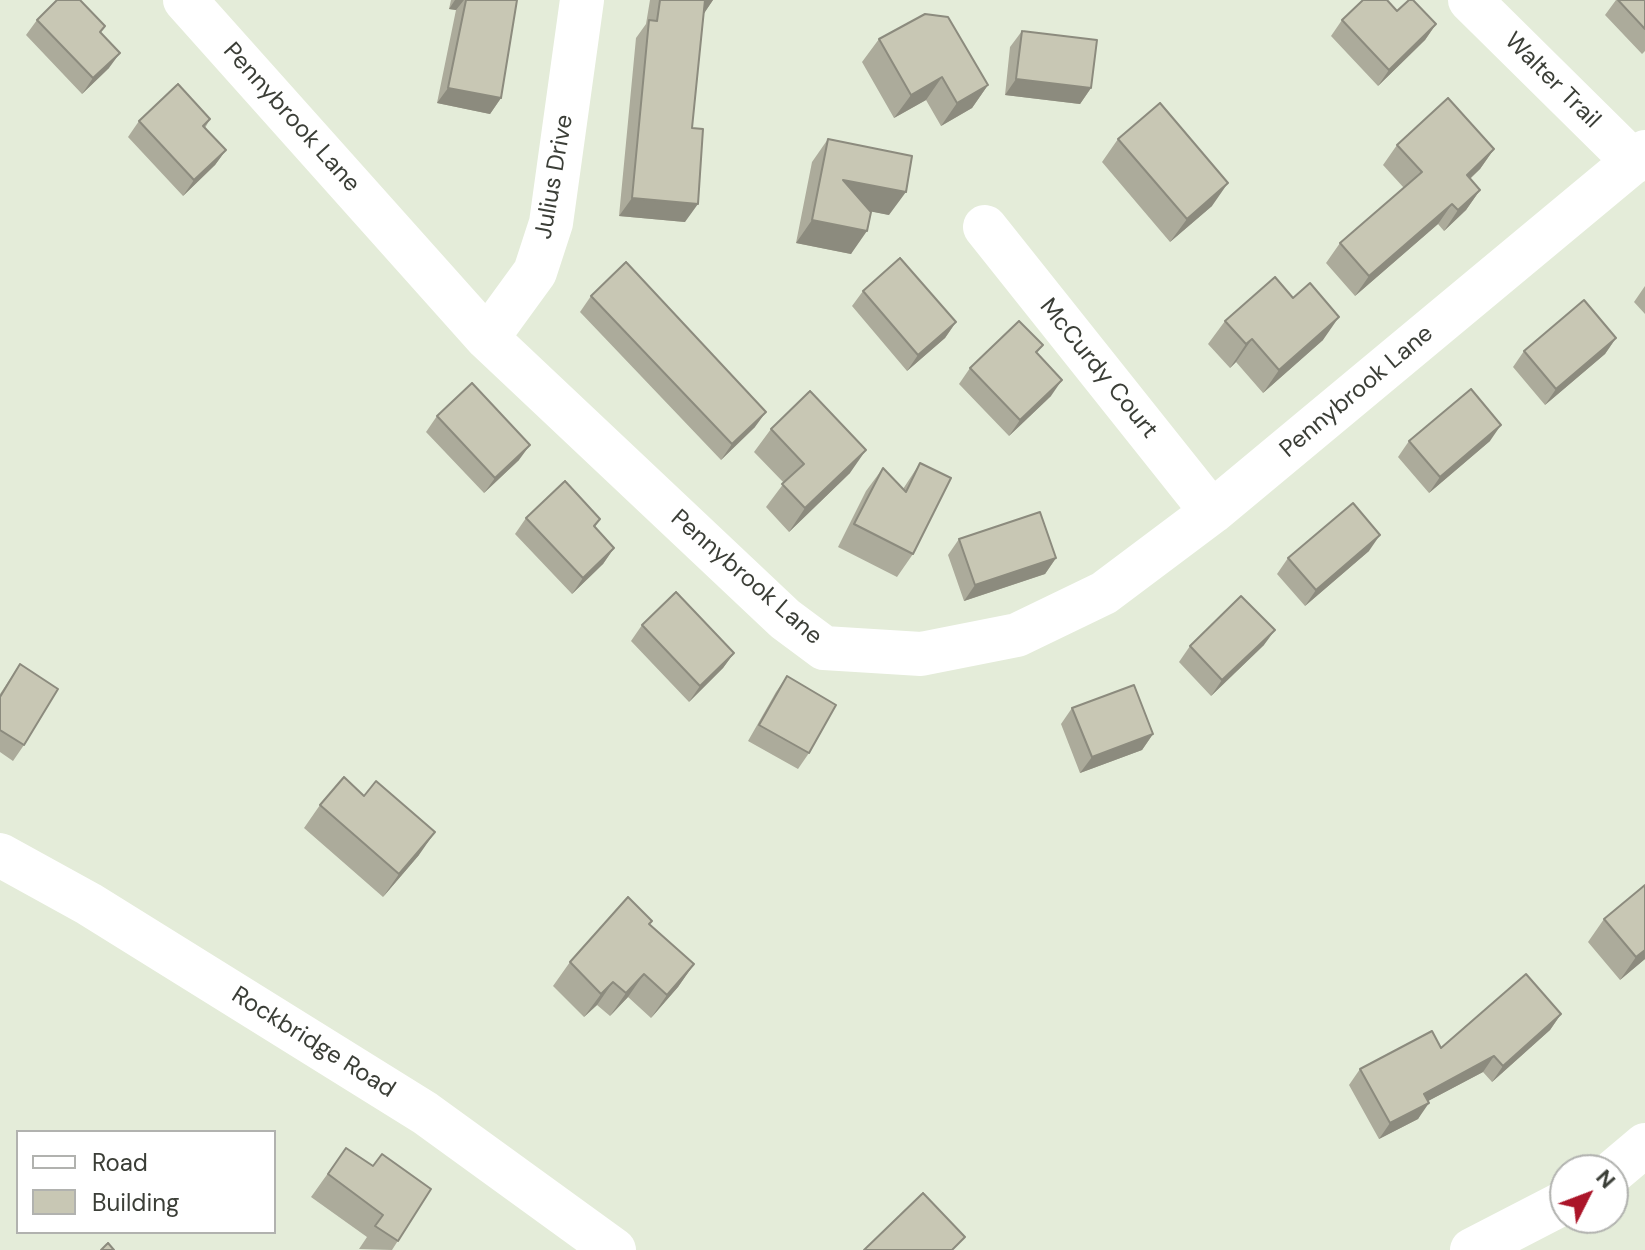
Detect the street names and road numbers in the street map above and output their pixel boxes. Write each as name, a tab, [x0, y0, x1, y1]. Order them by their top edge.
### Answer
street label: Walter Trail	[1498, 27, 1606, 135]
street label: Pennybrook Lane	[216, 37, 366, 199]
street label: Julius Drive	[530, 113, 580, 241]
street label: McCurdy Court	[1033, 293, 1163, 445]
street label: Pennybrook Lane	[1275, 320, 1439, 464]
street label: Pennybrook Lane	[665, 505, 827, 651]
street label: Rockbridge Road	[226, 981, 400, 1105]

